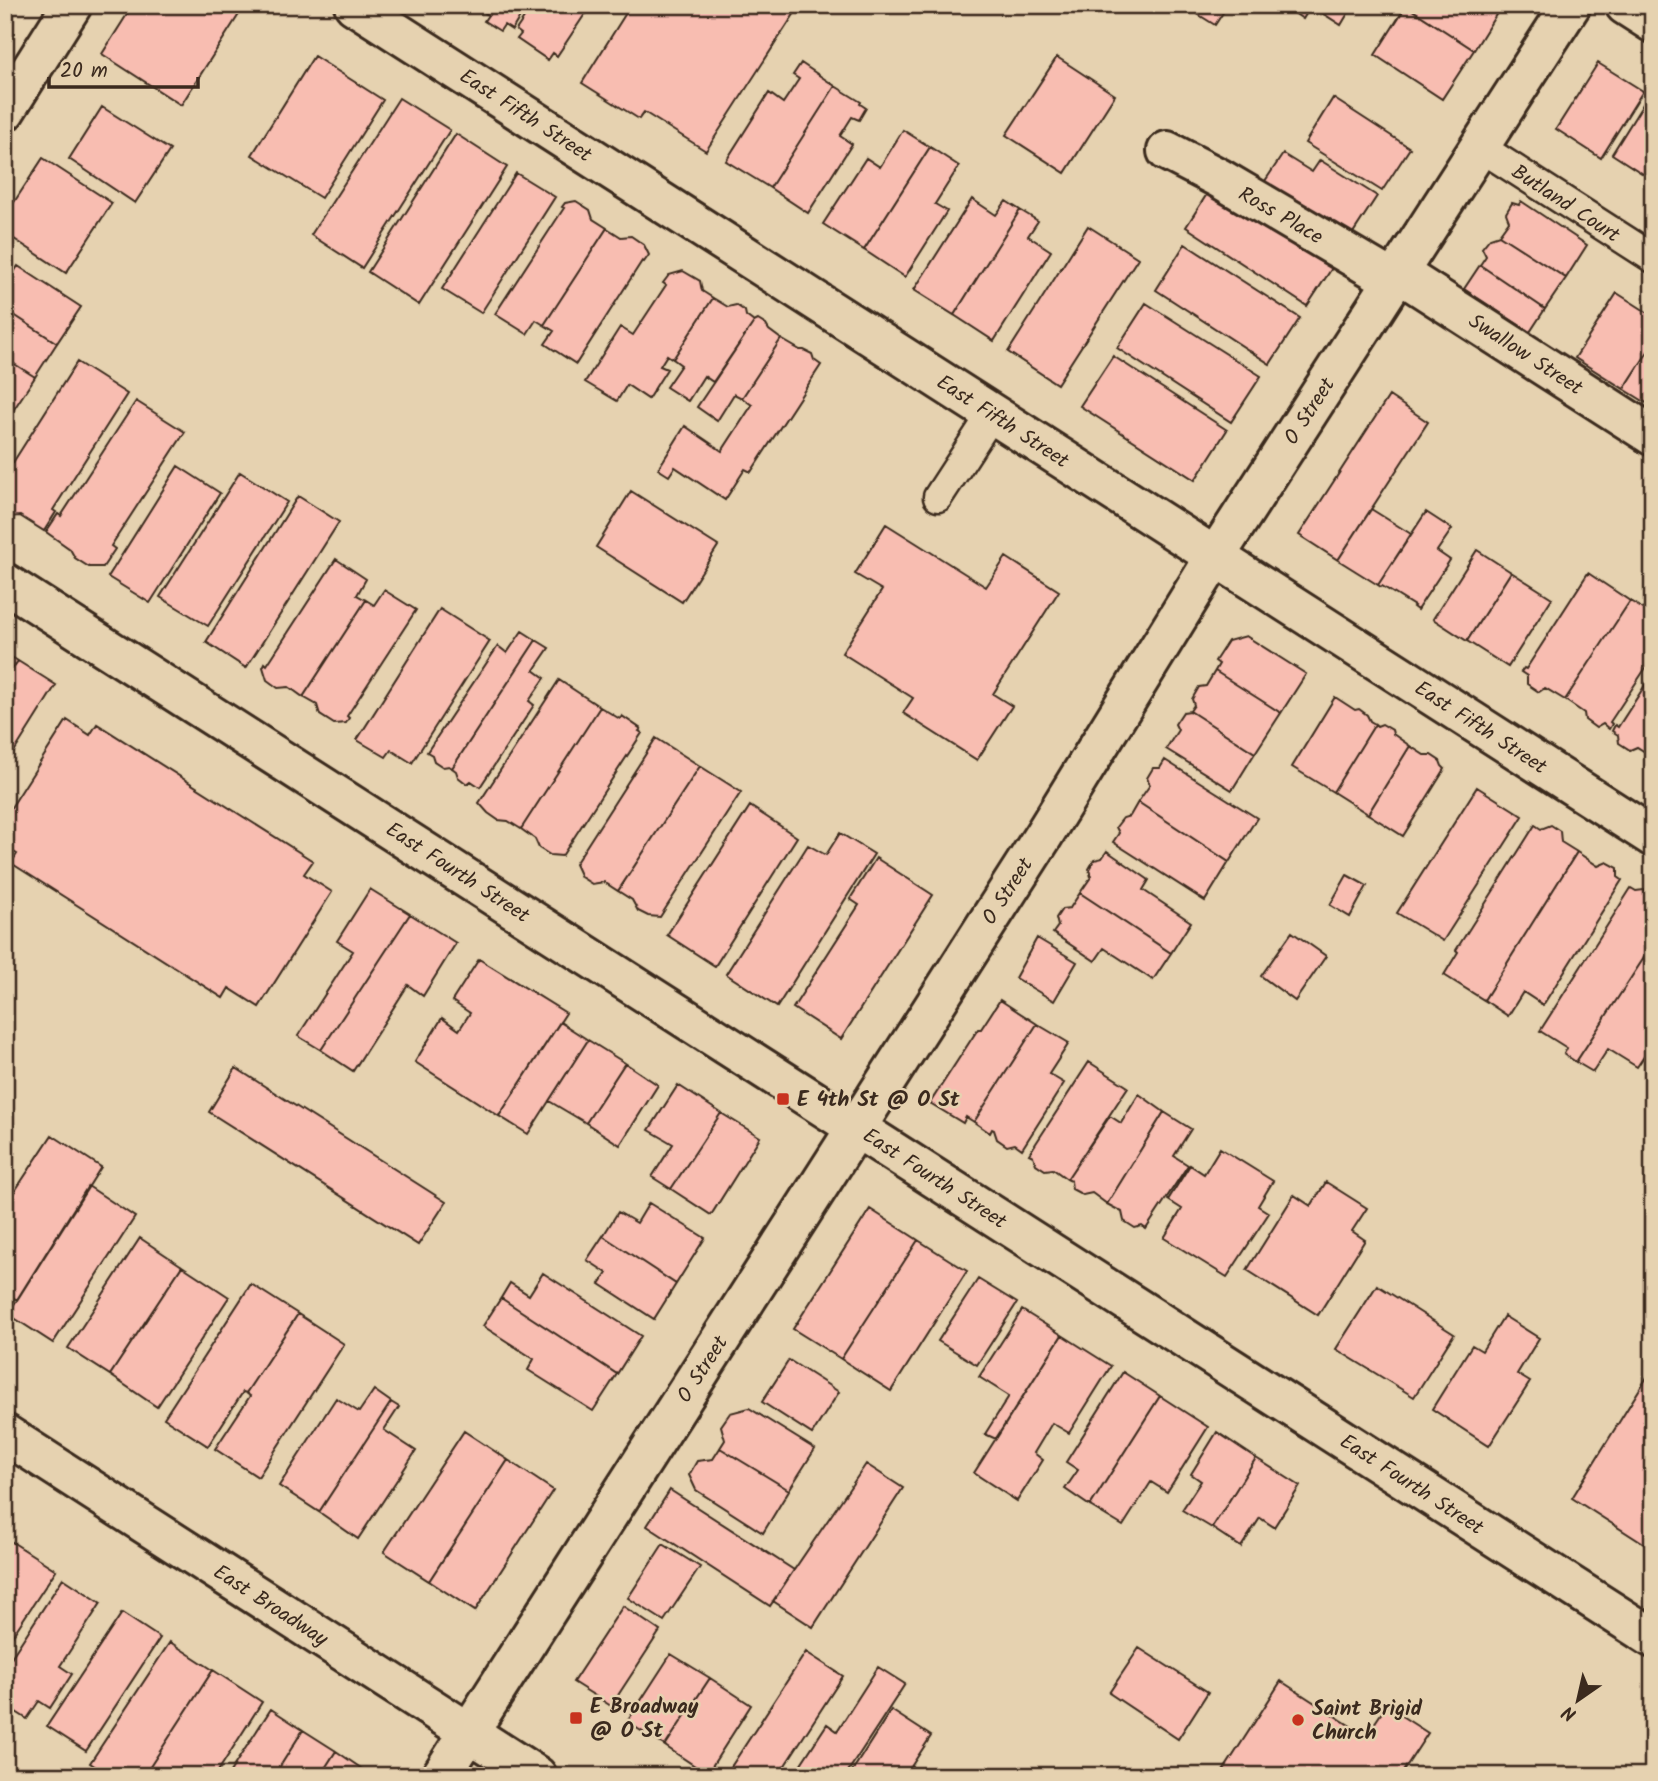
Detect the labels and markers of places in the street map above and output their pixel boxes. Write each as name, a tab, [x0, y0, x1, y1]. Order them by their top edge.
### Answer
place label: E 4th St @ O St	[797, 1084, 960, 1117]
marker: E 4th St @ O St	[775, 1091, 791, 1107]
place label: E Broadway @ O St	[590, 1691, 699, 1748]
place label: Saint Brigid Church	[1312, 1693, 1423, 1750]
marker: E Broadway @ O St	[568, 1710, 584, 1726]
marker: Saint Brigid Church	[1290, 1712, 1306, 1728]

